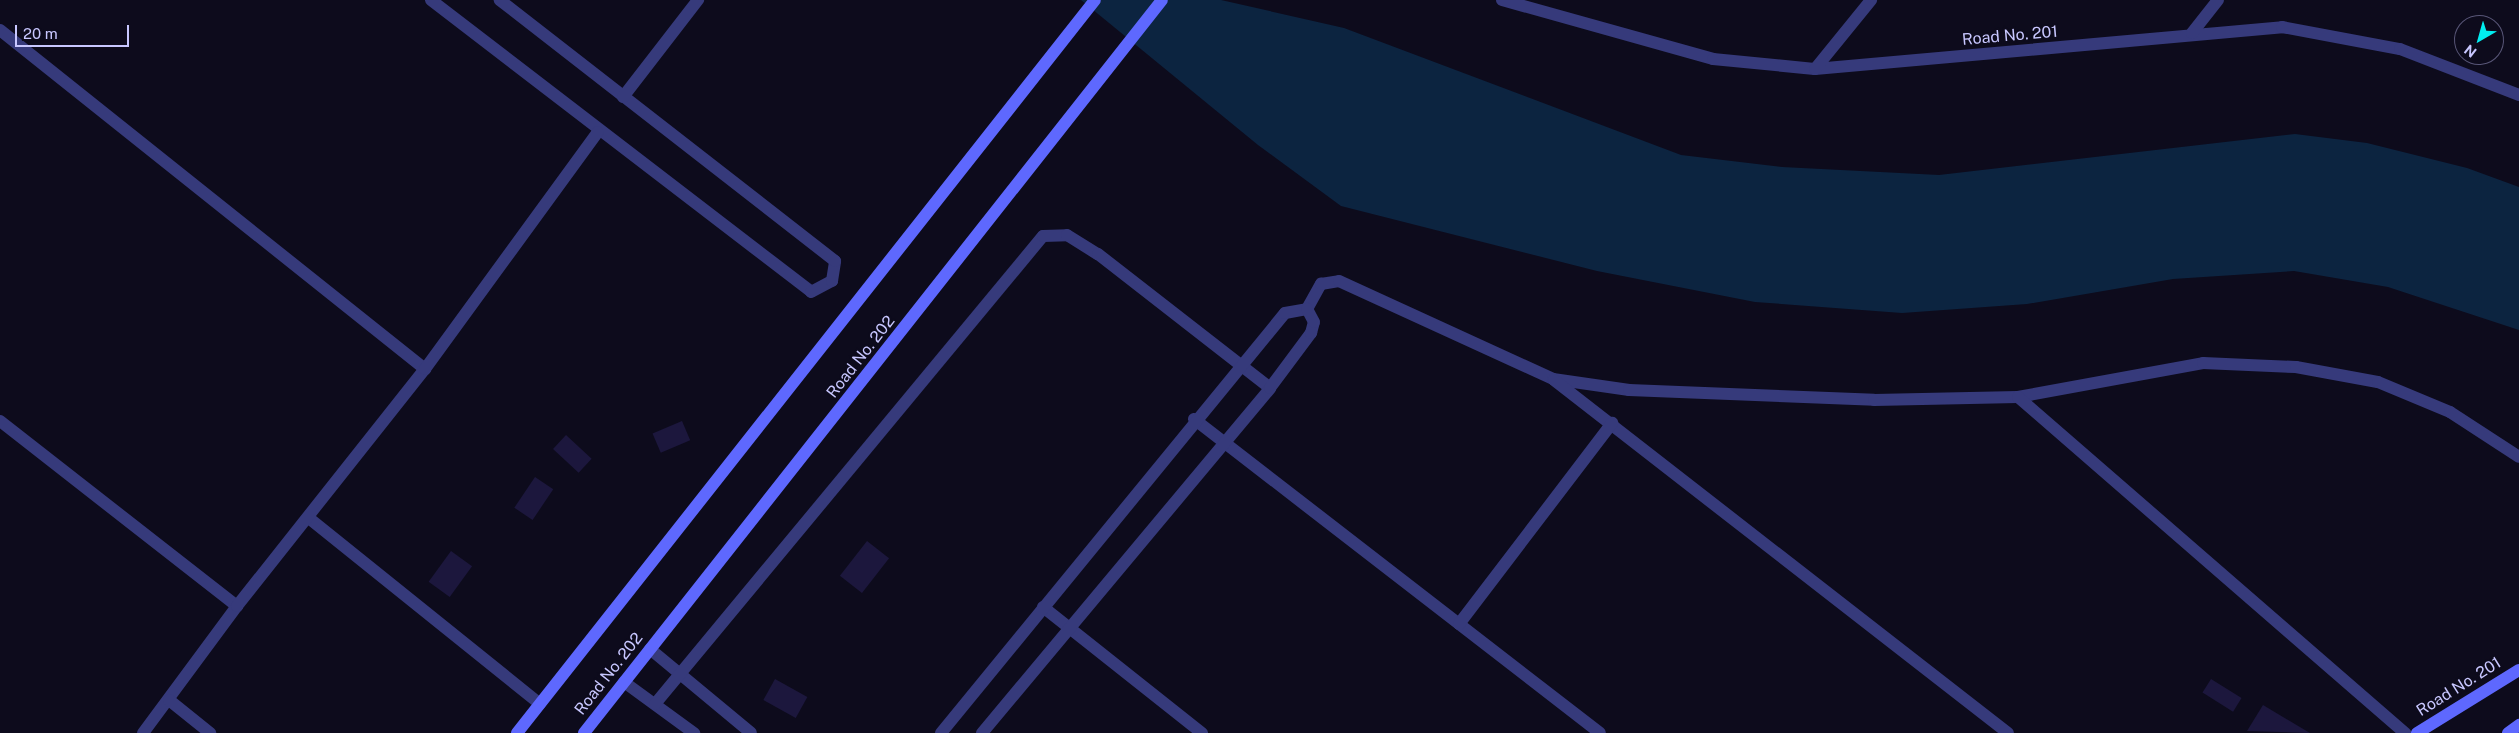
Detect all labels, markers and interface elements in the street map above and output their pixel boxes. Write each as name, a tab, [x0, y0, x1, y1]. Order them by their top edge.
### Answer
scale bar	[18, 15, 131, 47]
north arrow	[2454, 15, 2504, 65]
street label: Road No. 201	[1961, 22, 2059, 50]
text: 20 m	[23, 25, 58, 42]
text: N	[2461, 41, 2480, 61]
street label: Road No. 202	[823, 312, 899, 402]
street label: Road No. 202	[571, 629, 647, 719]
street label: Road No. 201	[2413, 653, 2505, 721]

